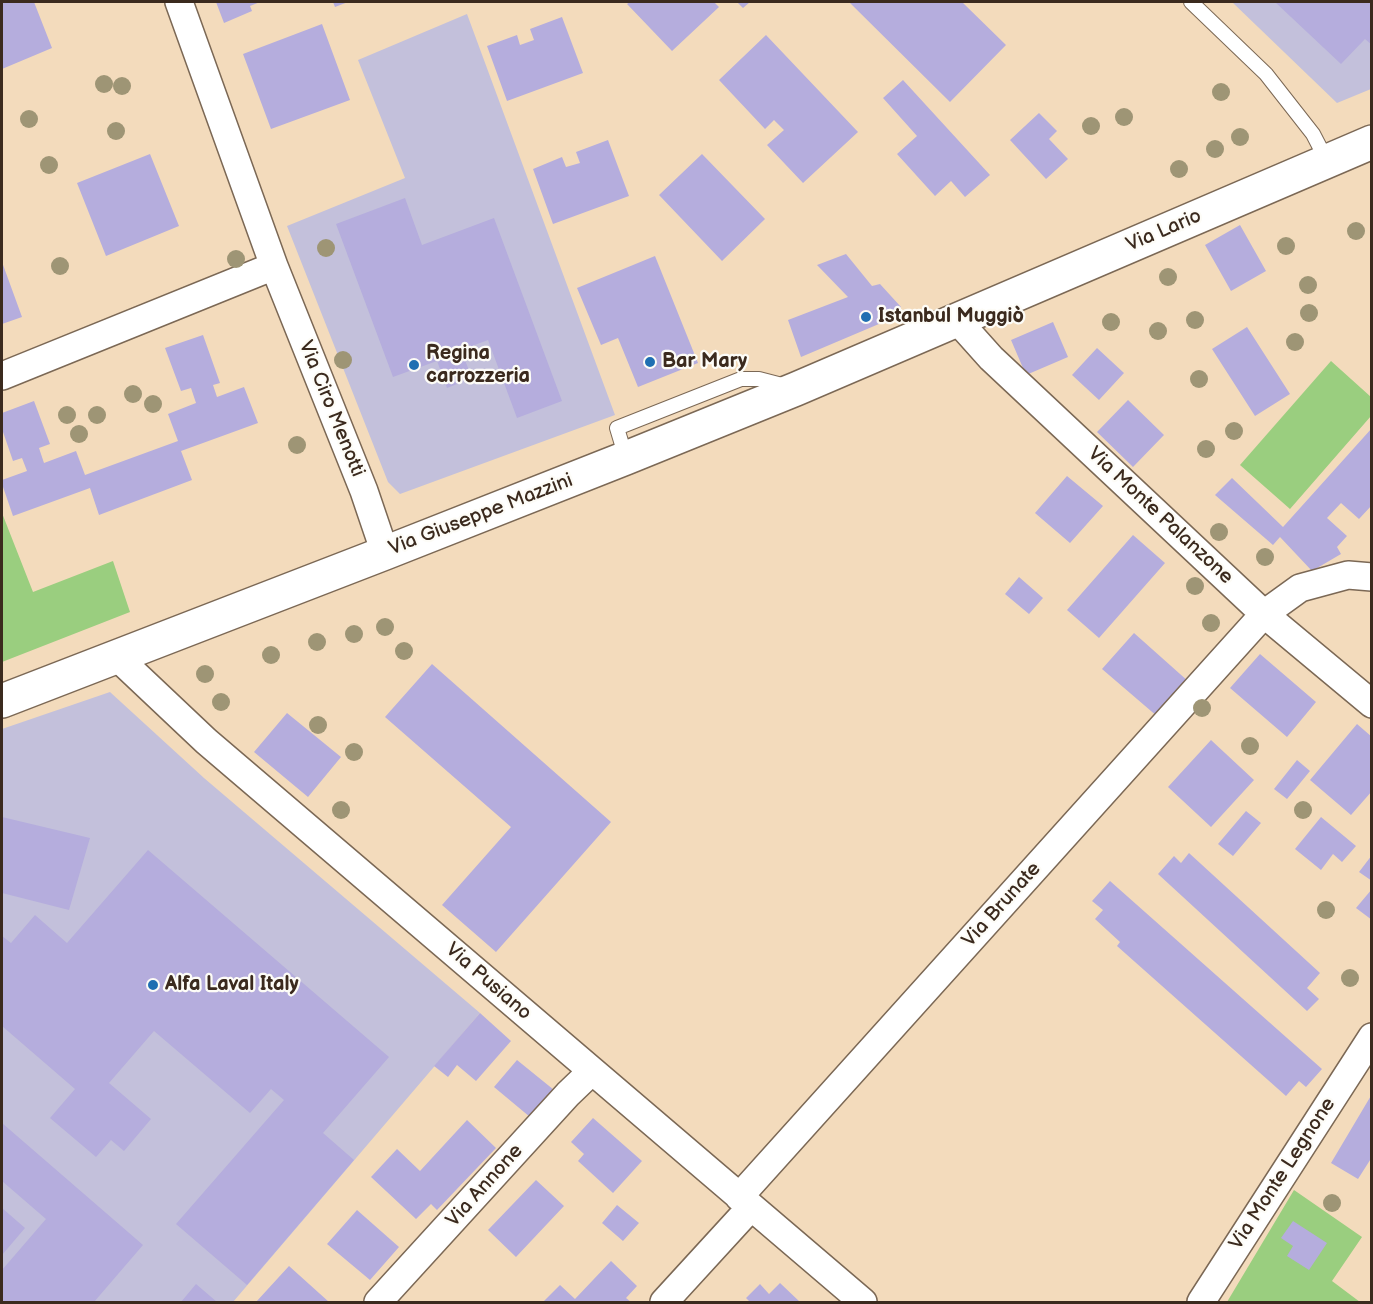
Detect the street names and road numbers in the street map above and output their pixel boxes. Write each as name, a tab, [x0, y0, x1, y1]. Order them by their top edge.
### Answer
street label: Via Lario	[1123, 204, 1205, 258]
street label: Via Ciro Menotti	[293, 337, 369, 481]
street label: Via Monte Palanzone	[1082, 442, 1238, 590]
street label: Via Giuseppe Mazzini	[386, 469, 576, 561]
street label: Via Brunate	[958, 858, 1046, 952]
street label: Via Pusiano	[440, 938, 536, 1026]
street label: Via Monte Legnone	[1225, 1093, 1341, 1255]
street label: Via Annone	[442, 1140, 528, 1232]

